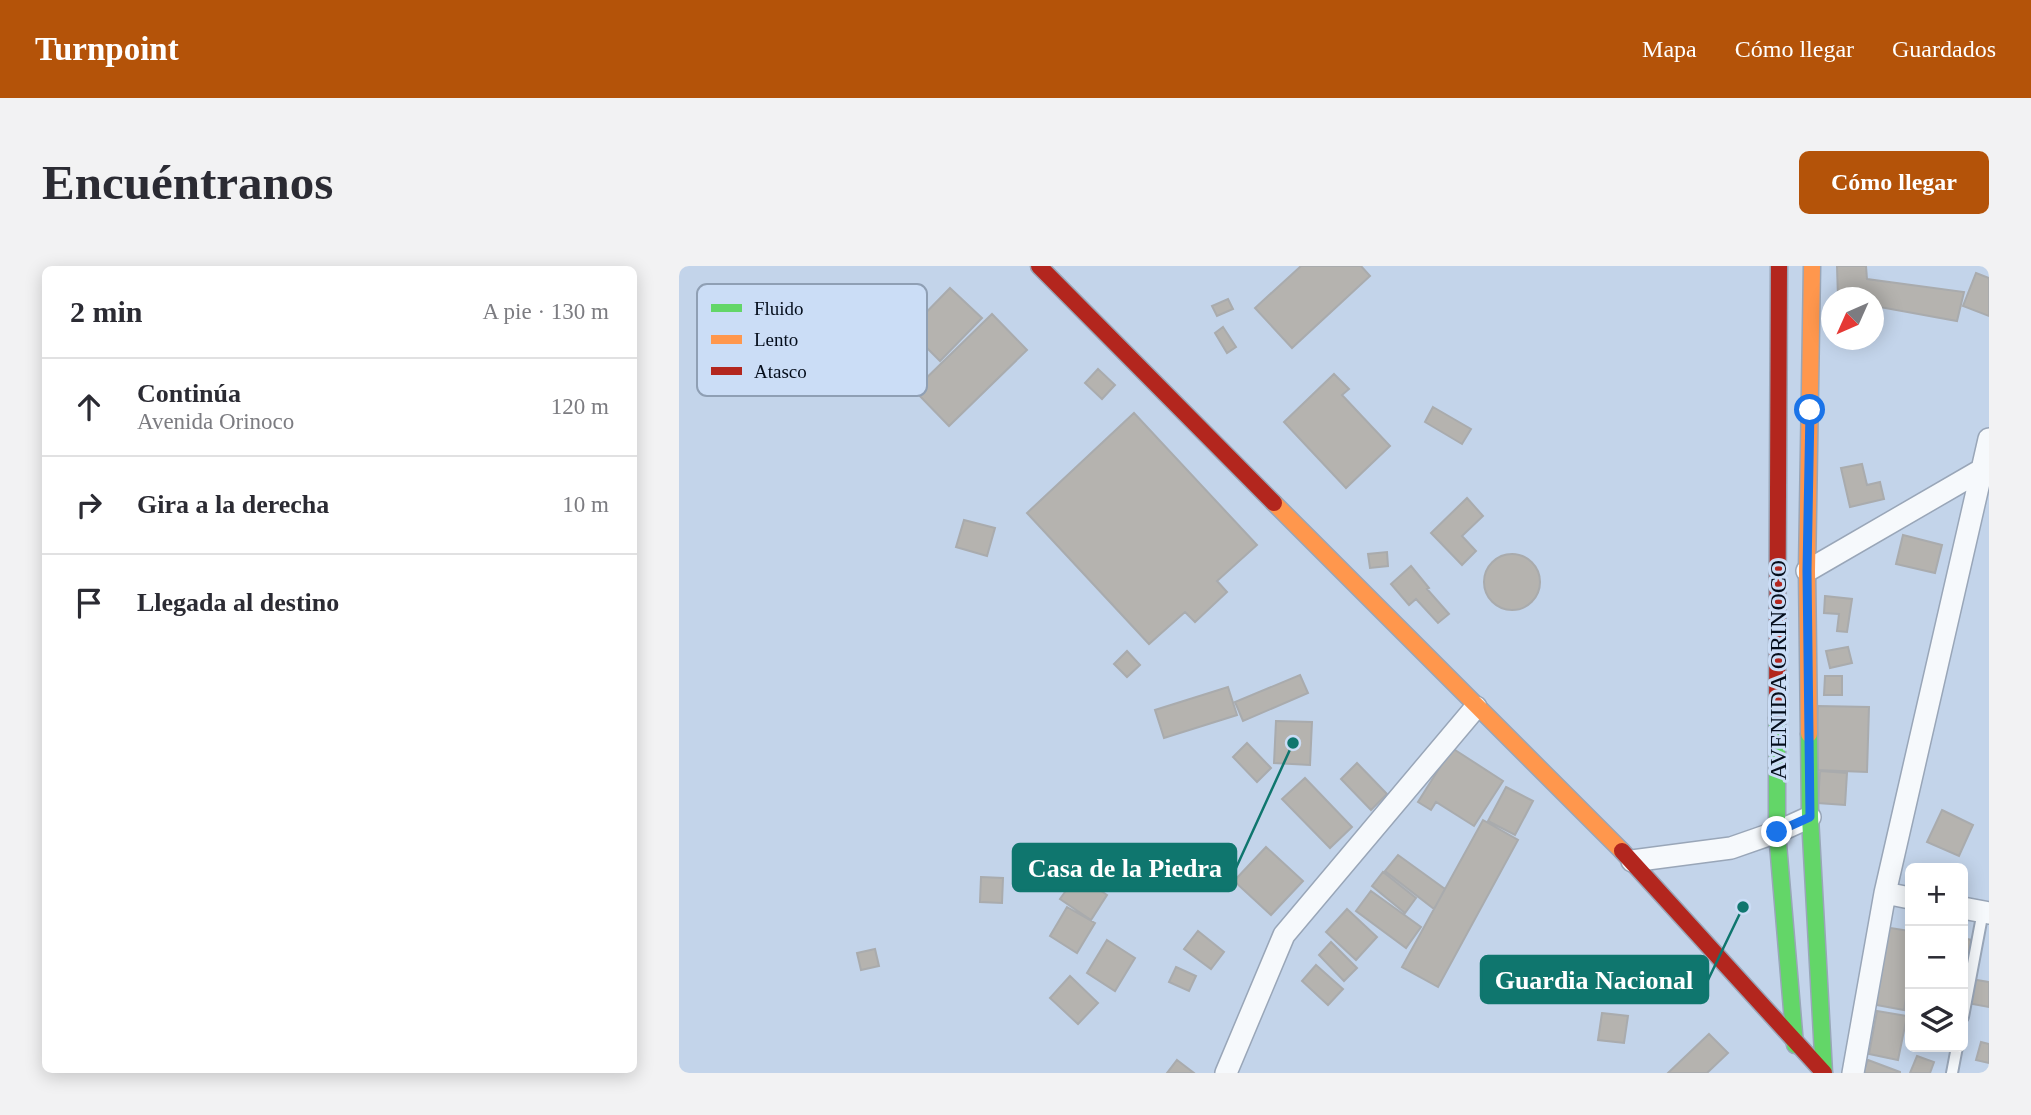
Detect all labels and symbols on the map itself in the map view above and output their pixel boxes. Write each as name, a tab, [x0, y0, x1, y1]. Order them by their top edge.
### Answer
legend	[697, 284, 927, 396]
north arrow	[1821, 287, 1884, 350]
text: Fluido	[754, 298, 804, 319]
text: Lento	[754, 329, 798, 350]
text: Atasco	[754, 361, 807, 382]
route start	[1794, 394, 1825, 425]
street label: AVENIDA ORINOCO	[1765, 560, 1791, 780]
route end	[1761, 816, 1792, 847]
callout: Casa de la Piedra	[1013, 844, 1236, 891]
text: Casa de la Piedra	[1028, 854, 1222, 883]
callout: Guardia Nacional	[1481, 956, 1708, 1003]
text: Guardia Nacional	[1495, 966, 1693, 995]

